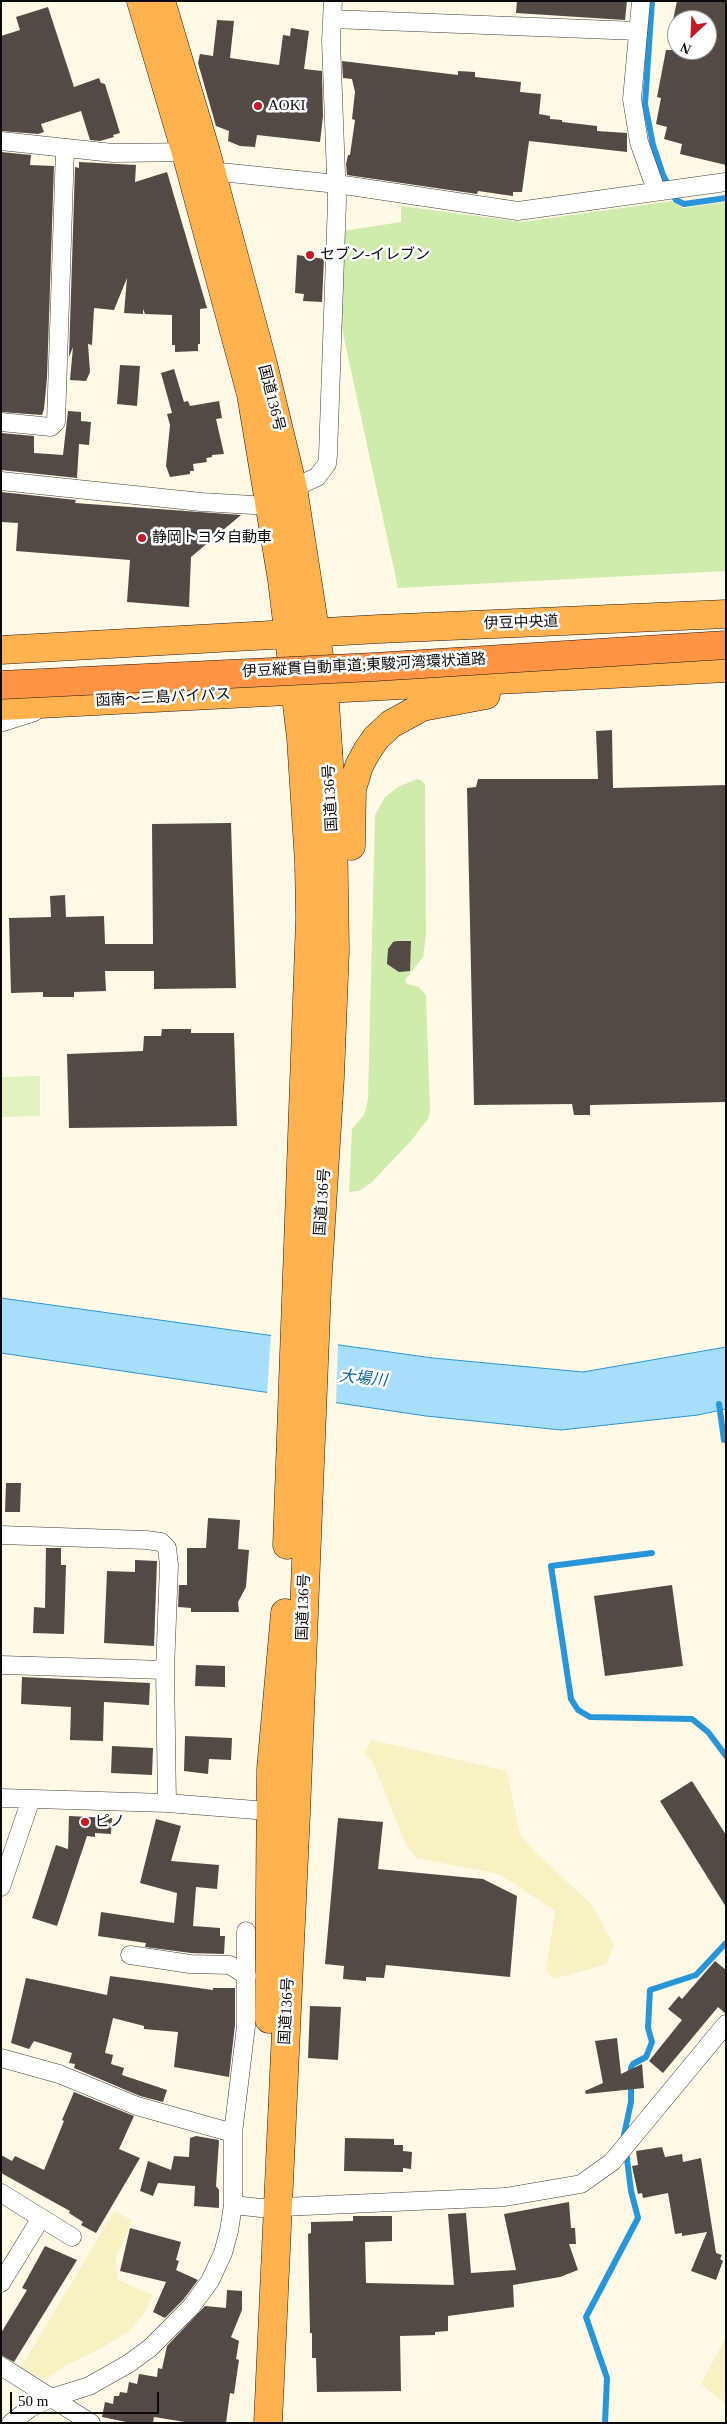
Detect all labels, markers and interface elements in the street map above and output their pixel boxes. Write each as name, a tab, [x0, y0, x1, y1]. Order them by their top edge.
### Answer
north arrow	[667, 10, 717, 60]
text: N	[678, 39, 694, 57]
place label: AOKI	[268, 97, 305, 115]
marker: AOKI	[252, 100, 264, 112]
place label: セブン-イレブン	[320, 246, 430, 264]
marker: セブン-イレブン	[304, 249, 316, 261]
street label: 国道136号	[254, 363, 288, 433]
place label: 静岡トヨタ自動車	[152, 529, 272, 547]
marker: 静岡トヨタ自動車	[136, 532, 148, 544]
street label: 伊豆中央道	[483, 613, 559, 633]
street label: 伊豆縦貫自動車道;東駿河湾環状道路	[242, 651, 486, 681]
street label: 函南～三島バイパス	[95, 685, 231, 711]
street label: 国道136号	[320, 764, 342, 832]
street label: 国道136号	[312, 1168, 334, 1236]
water label: 大場川	[338, 1367, 388, 1391]
street label: 国道136号	[294, 1573, 314, 1641]
place label: ピノ	[95, 1813, 125, 1831]
marker: ピノ	[79, 1816, 91, 1828]
street label: 国道136号	[276, 1977, 298, 2045]
scale bar	[12, 2382, 161, 2414]
text: 50 m	[18, 2393, 48, 2409]

